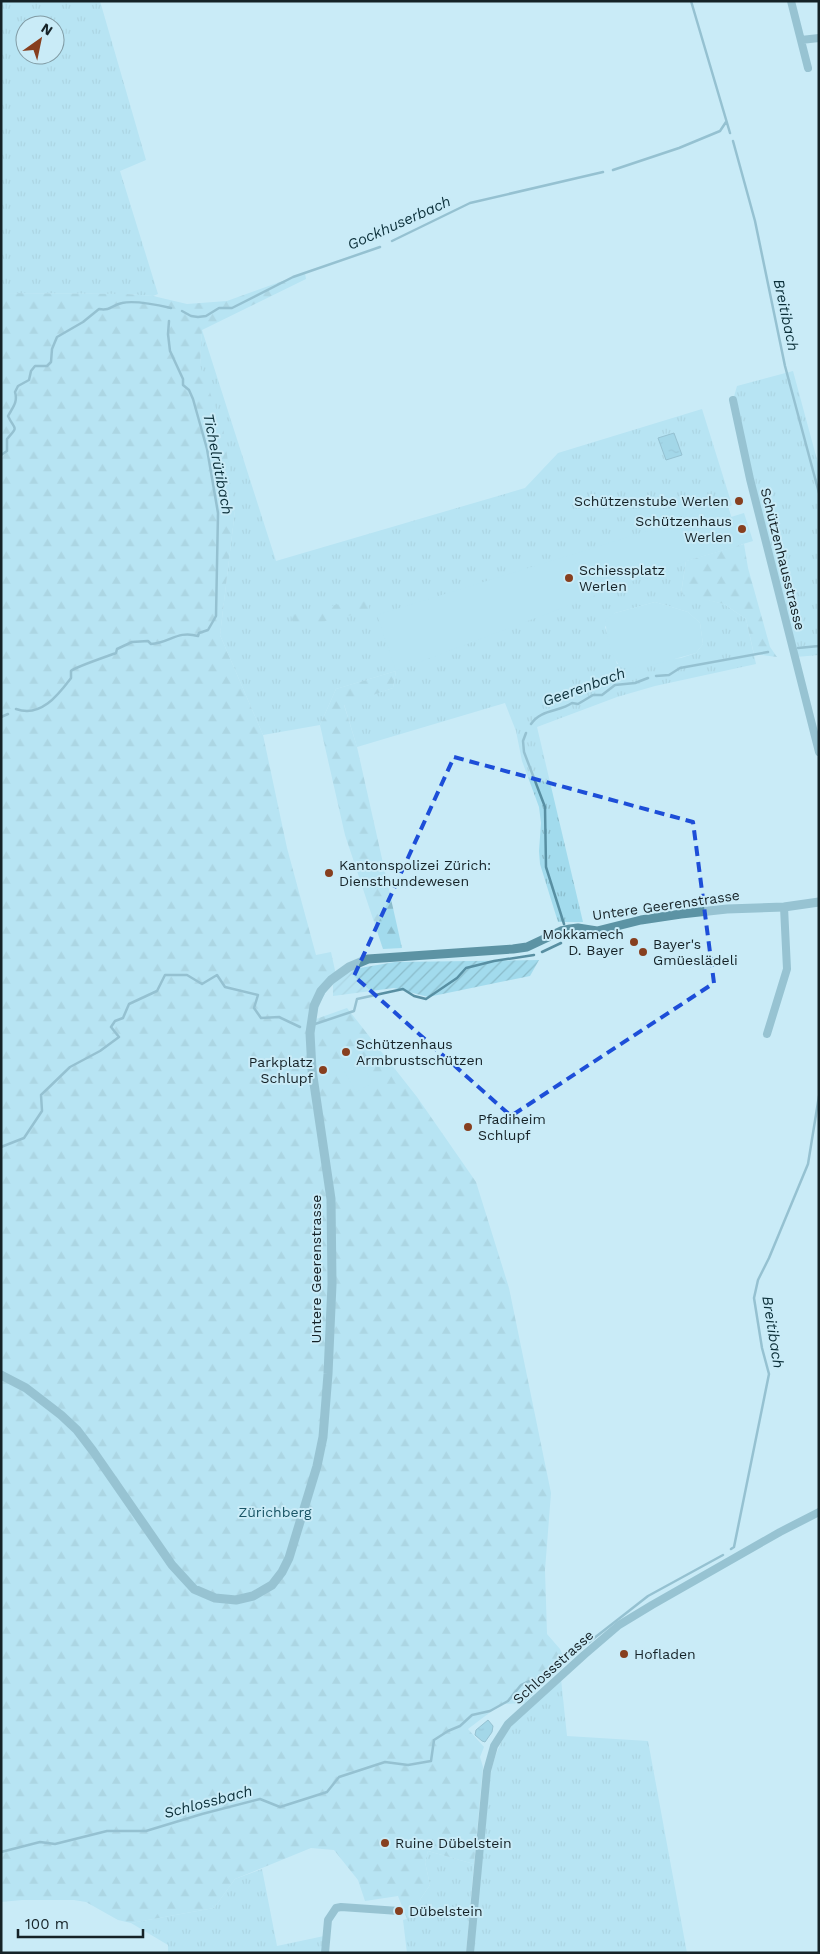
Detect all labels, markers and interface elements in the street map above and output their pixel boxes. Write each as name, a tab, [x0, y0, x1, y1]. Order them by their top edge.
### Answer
north arrow	[15, 15, 65, 65]
text: N	[38, 20, 56, 39]
water label: Gockhuserbach	[345, 192, 453, 254]
water label: Breitibach	[770, 277, 802, 353]
water label: Tichelrütibach	[199, 412, 237, 516]
street label: Schützenhausstrasse	[758, 486, 808, 632]
place label: Schützenstube Werlen	[574, 493, 729, 509]
marker: Schützenstube Werlen	[733, 495, 745, 507]
place label: Schützenhaus Werlen	[635, 513, 732, 545]
marker: Schützenhaus Werlen	[736, 523, 748, 535]
place label: Schiessplatz Werlen	[579, 562, 665, 594]
marker: Schiessplatz Werlen	[563, 572, 575, 584]
water label: Geerenbach	[540, 664, 628, 710]
place label: Kantonspolizei Zürich: Diensthundewesen	[339, 857, 491, 889]
marker: Kantonspolizei Zürich: Diensthundewesen	[323, 867, 335, 879]
street label: Untere Geerenstrasse	[591, 887, 741, 923]
place label: Mokkamech D. Bayer	[542, 926, 624, 958]
marker: Mokkamech D. Bayer	[628, 936, 640, 948]
place label: Bayer's Gmüeslädeli	[653, 936, 738, 968]
marker: Bayer's Gmüeslädeli	[637, 946, 649, 958]
place label: Schützenhaus Armbrustschützen	[356, 1036, 483, 1068]
marker: Schützenhaus Armbrustschützen	[340, 1046, 352, 1058]
place label: Parkplatz Schlupf	[249, 1054, 313, 1086]
marker: Parkplatz Schlupf	[317, 1064, 329, 1076]
place label: Pfadiheim Schlupf	[478, 1111, 546, 1143]
marker: Pfadiheim Schlupf	[462, 1121, 474, 1133]
street label: Untere Geerenstrasse	[308, 1195, 324, 1343]
water label: Breitibach	[758, 1294, 788, 1370]
park label: Zürichberg	[239, 1504, 312, 1520]
street label: Schlossstrasse	[510, 1627, 596, 1707]
place label: Hofladen	[634, 1646, 696, 1662]
marker: Hofladen	[618, 1648, 630, 1660]
water label: Schlossbach	[162, 1782, 254, 1822]
place label: Ruine Dübelstein	[395, 1835, 512, 1851]
marker: Ruine Dübelstein	[379, 1837, 391, 1849]
place label: Dübelstein	[409, 1903, 483, 1919]
marker: Dübelstein	[393, 1905, 405, 1917]
scale bar	[18, 1906, 142, 1938]
text: 100 m	[25, 1915, 69, 1933]

